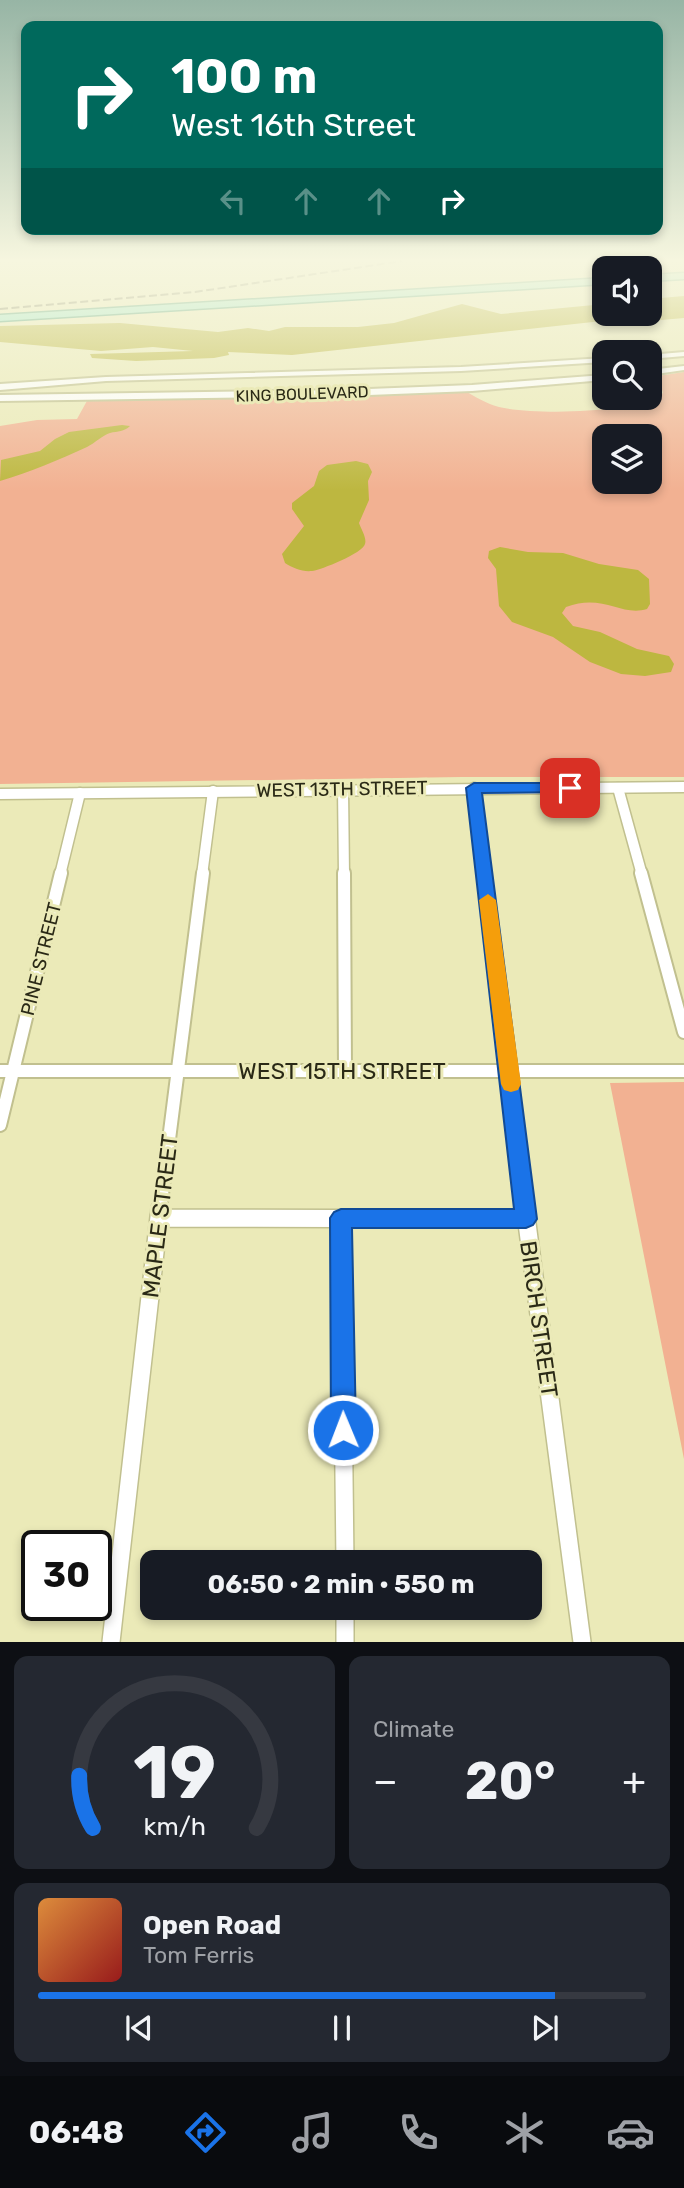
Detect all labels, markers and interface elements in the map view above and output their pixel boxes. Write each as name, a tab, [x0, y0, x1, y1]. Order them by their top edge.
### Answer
text: 100 m	[171, 47, 317, 105]
icon: right	[56, 49, 147, 140]
text: West 16th Street	[171, 106, 416, 144]
icon: left	[214, 182, 252, 220]
icon: ahead	[287, 182, 325, 220]
icon: ahead	[360, 182, 398, 220]
icon: right	[433, 182, 471, 220]
map controls	[592, 256, 662, 494]
button: sound	[592, 256, 662, 326]
button: search	[592, 340, 662, 410]
street label: KING BOULEVARD	[235, 382, 369, 406]
button: layers	[592, 424, 662, 494]
pin	[540, 758, 600, 818]
icon: arrive	[551, 769, 589, 807]
street label: WEST 13TH STREET	[256, 776, 428, 802]
street label: PINE STREET	[16, 900, 66, 1018]
street label: WEST 15TH STREET	[238, 1057, 446, 1085]
street label: MAPLE STREET	[136, 1133, 184, 1299]
street label: BIRCH STREET	[514, 1239, 564, 1399]
position arrow	[306, 1393, 380, 1467]
speed limit sign: 30	[21, 1530, 112, 1621]
text: 06:50 · 2 min · 550 m	[207, 1569, 475, 1600]
text: Climate	[373, 1715, 454, 1743]
text: 19	[133, 1731, 216, 1817]
text: 20°	[465, 1750, 555, 1812]
text: −	[373, 1758, 398, 1804]
text: +	[622, 1758, 646, 1804]
text: km/h	[143, 1812, 206, 1841]
text: Open Road	[143, 1910, 281, 1941]
text: Tom Ferris	[143, 1941, 254, 1969]
icon: previous	[120, 2009, 158, 2047]
icon: pause	[323, 2009, 361, 2047]
icon: next	[526, 2009, 564, 2047]
icon: directions	[181, 2108, 230, 2157]
icon: music	[288, 2108, 337, 2157]
icon: phone	[394, 2108, 443, 2157]
icon: climate	[500, 2108, 549, 2157]
icon: car	[606, 2108, 655, 2157]
text: 06:48	[29, 2113, 124, 2151]

